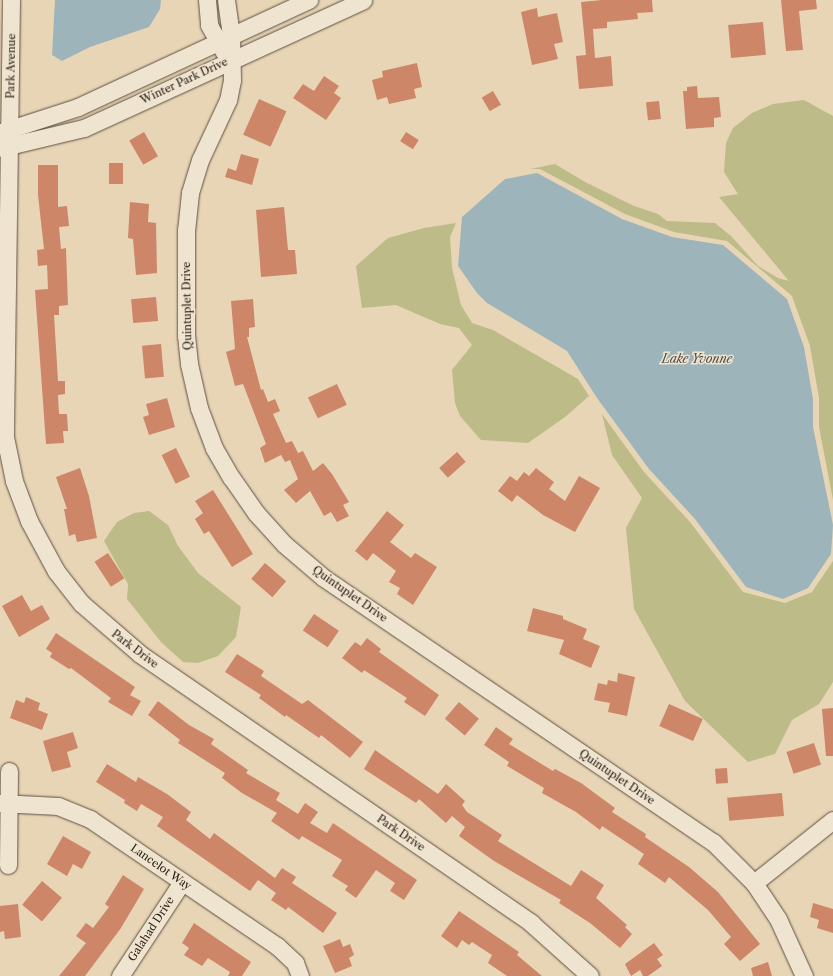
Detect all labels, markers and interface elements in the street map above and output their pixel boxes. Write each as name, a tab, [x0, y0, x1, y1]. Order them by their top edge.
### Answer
street label: Park Avenue	[4, 33, 18, 99]
street label: Winter Park Drive	[138, 55, 230, 107]
street label: Quintuplet Drive	[180, 262, 194, 350]
water label: Lake Yvonne	[662, 352, 732, 366]
street label: Quintuplet Drive	[310, 563, 390, 625]
street label: Park Drive	[109, 627, 161, 671]
street label: Quintuplet Drive	[577, 747, 657, 807]
street label: Park Drive	[374, 812, 428, 854]
street label: Lancelot Way	[128, 841, 194, 893]
street label: Galahad Drive	[125, 894, 177, 964]

